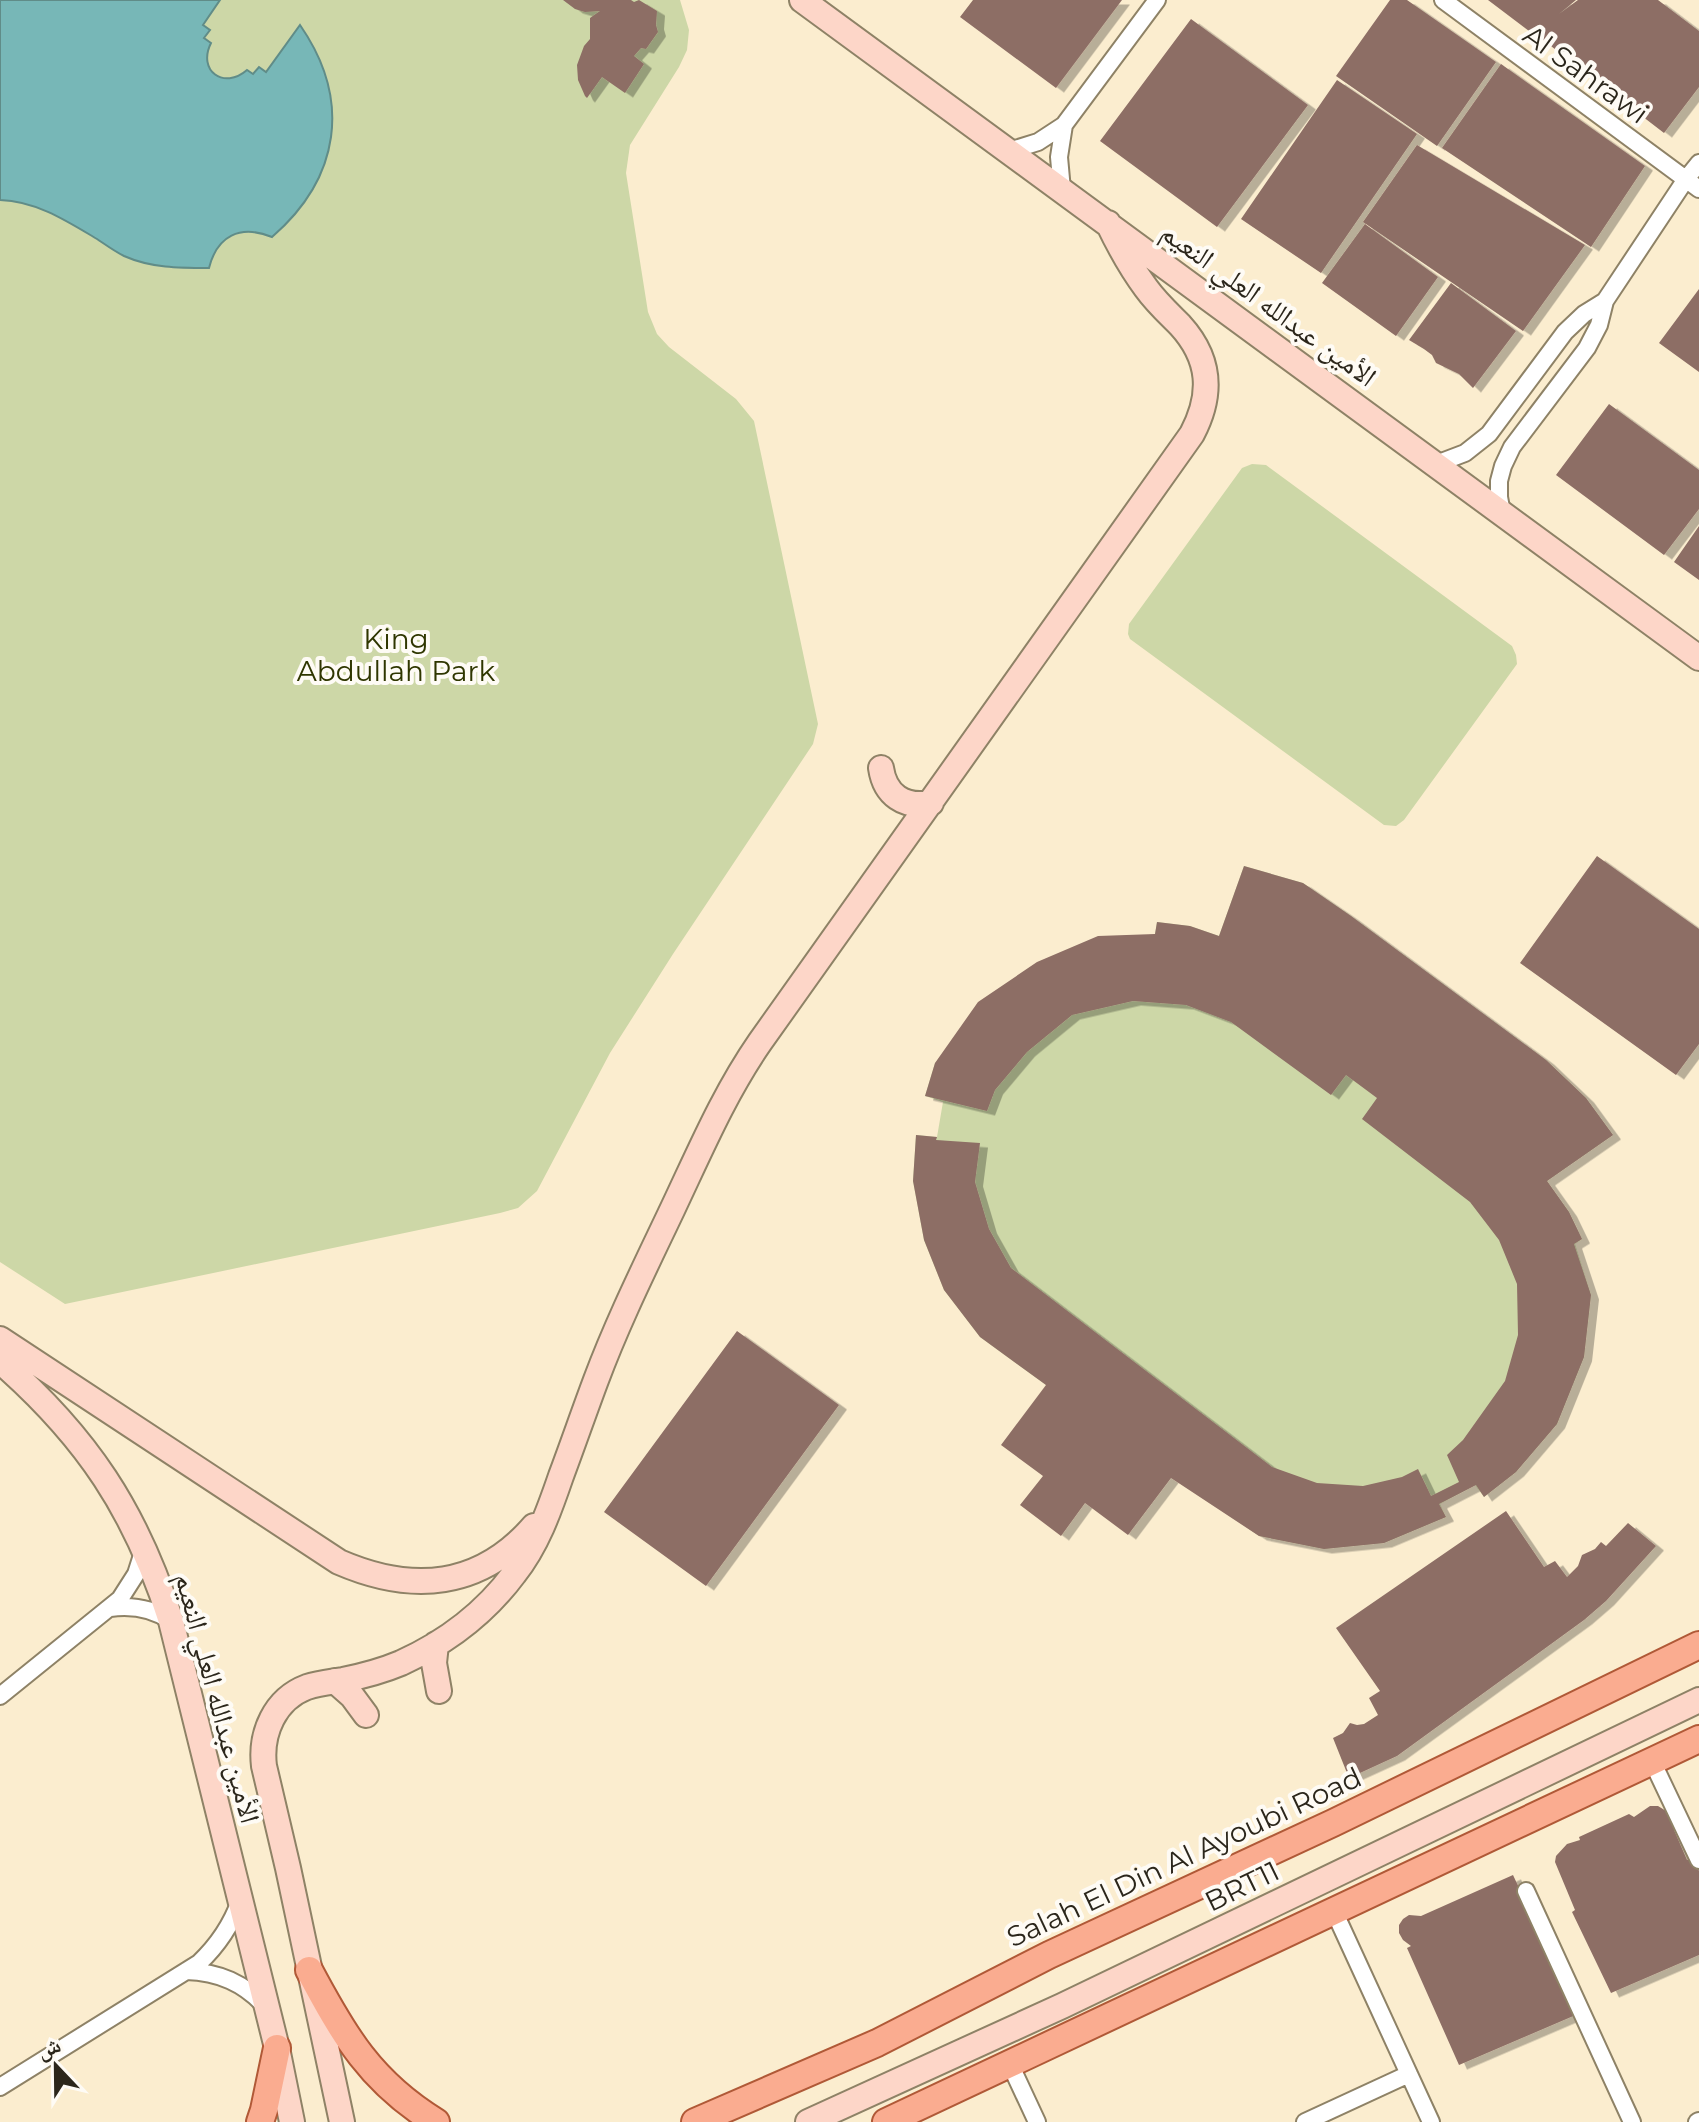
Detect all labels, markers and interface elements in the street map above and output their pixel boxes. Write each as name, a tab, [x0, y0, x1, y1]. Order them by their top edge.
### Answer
street label: Al Sahrawi	[1517, 17, 1655, 131]
street label: الأمين عبدالله العلي النعيم	[1151, 215, 1383, 398]
park label: King Abdullah Park	[297, 622, 496, 688]
street label: الأمين عبدالله العلي النعيم	[162, 1569, 268, 1828]
street label: Salah El Din Al Ayoubi Road	[1001, 1760, 1367, 1954]
street label: BRT11	[1199, 1854, 1285, 1918]
north arrow	[16, 2026, 96, 2106]
text: ش	[33, 2031, 65, 2065]

